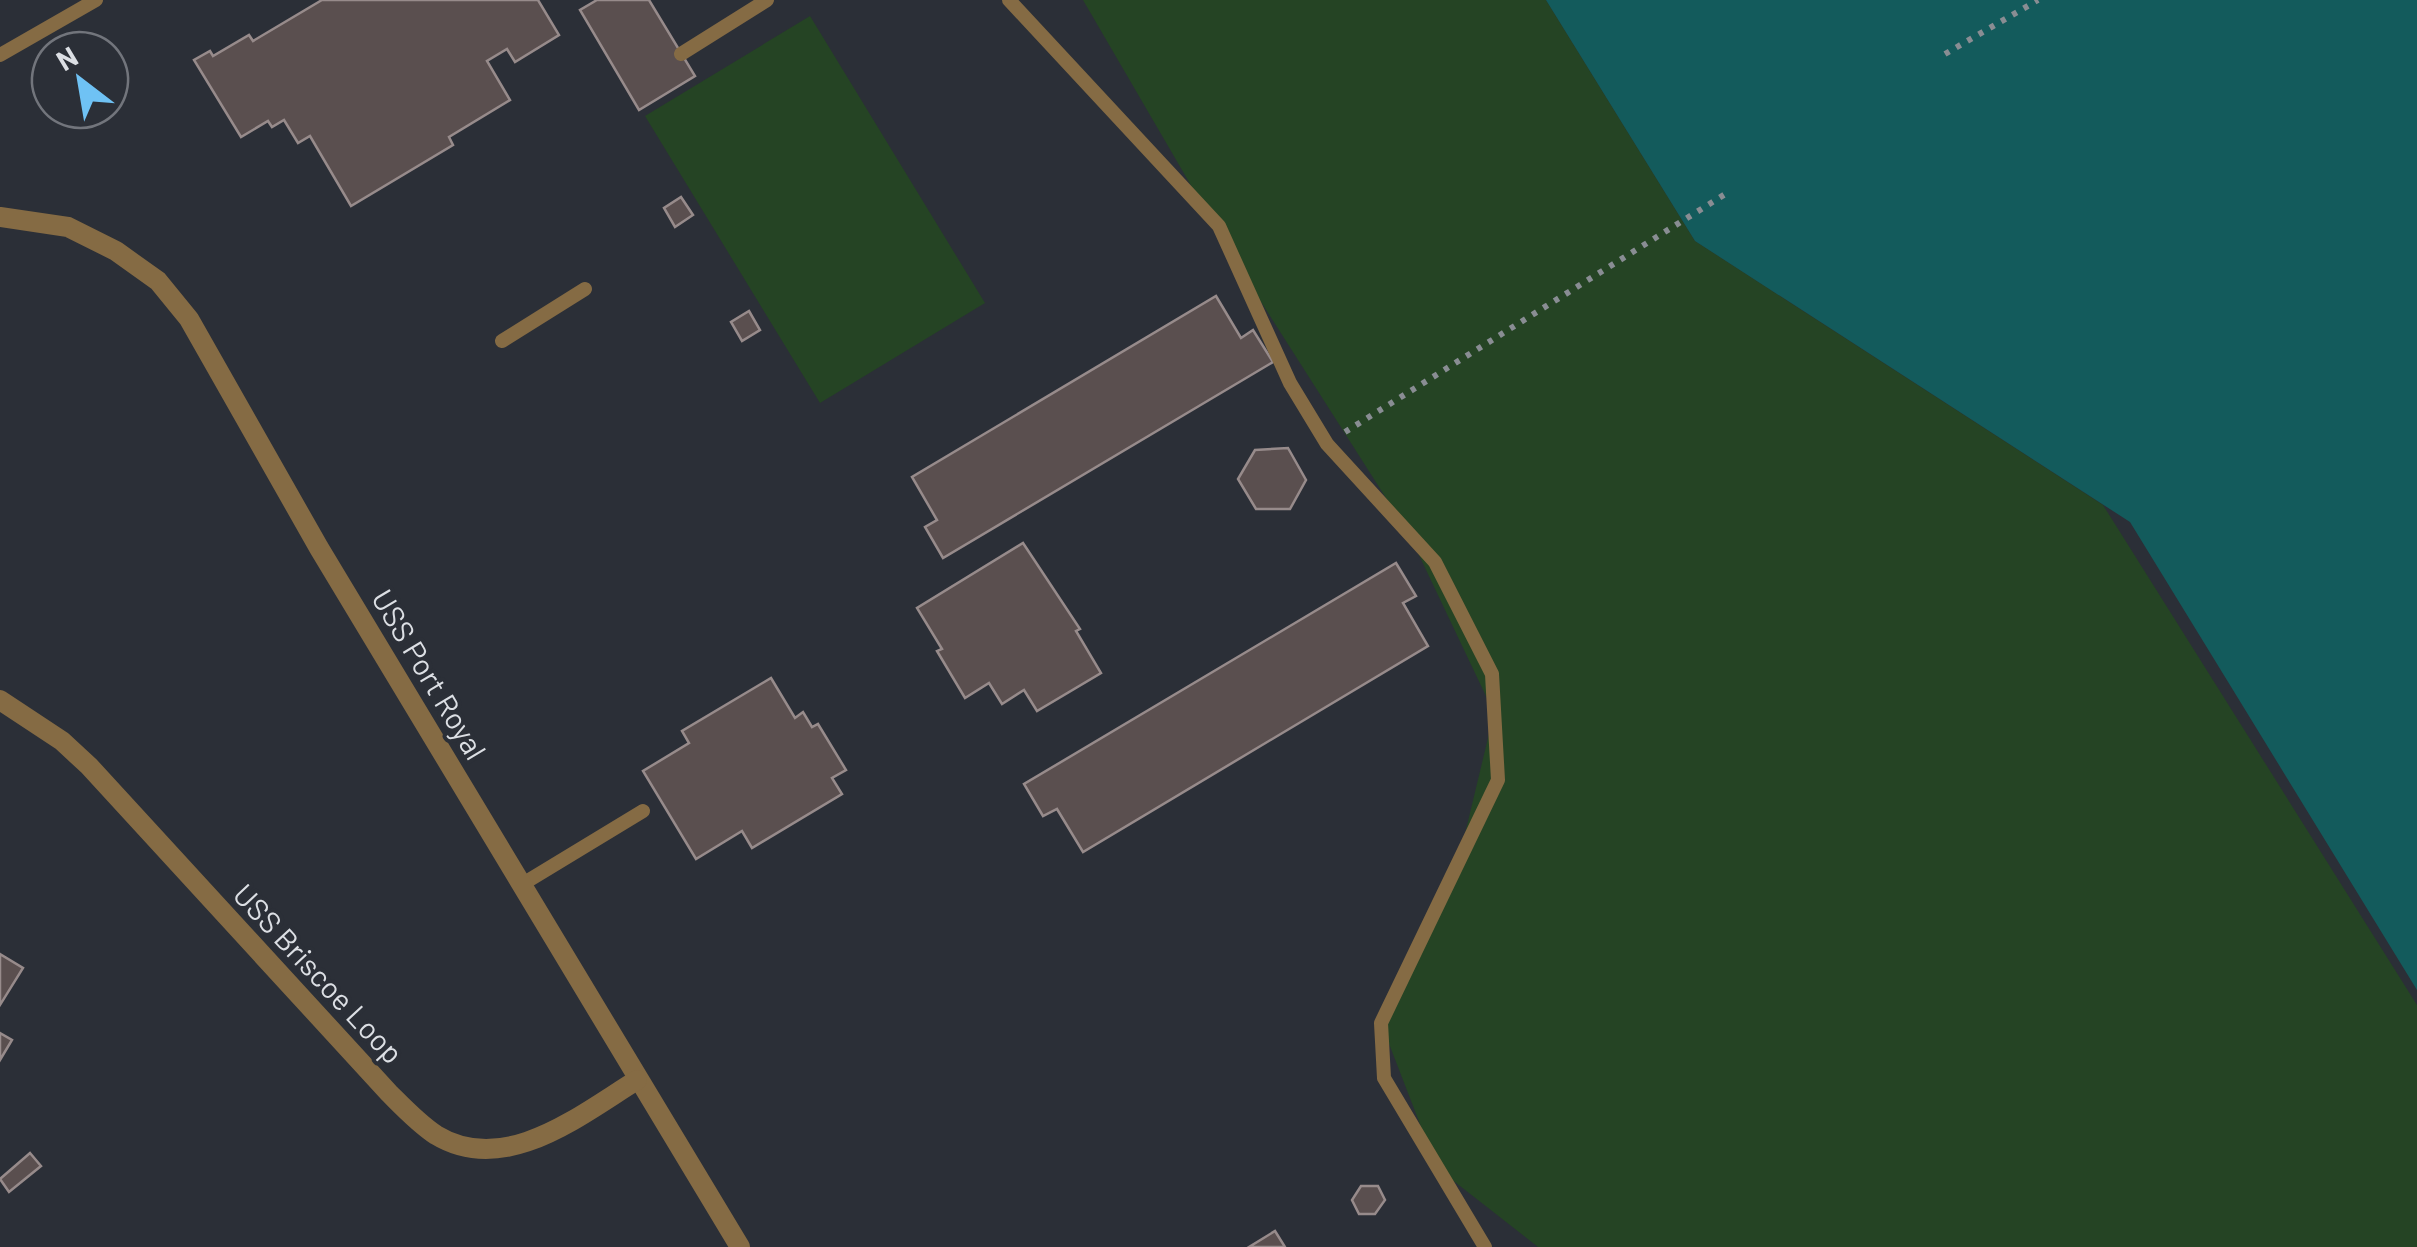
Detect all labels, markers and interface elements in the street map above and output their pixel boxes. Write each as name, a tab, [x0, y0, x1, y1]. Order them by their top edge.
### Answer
north arrow	[30, 30, 130, 130]
text: N	[50, 38, 83, 77]
street label: USS Port Royal	[365, 582, 495, 766]
street label: USS Briscoe Loop	[227, 876, 411, 1070]

